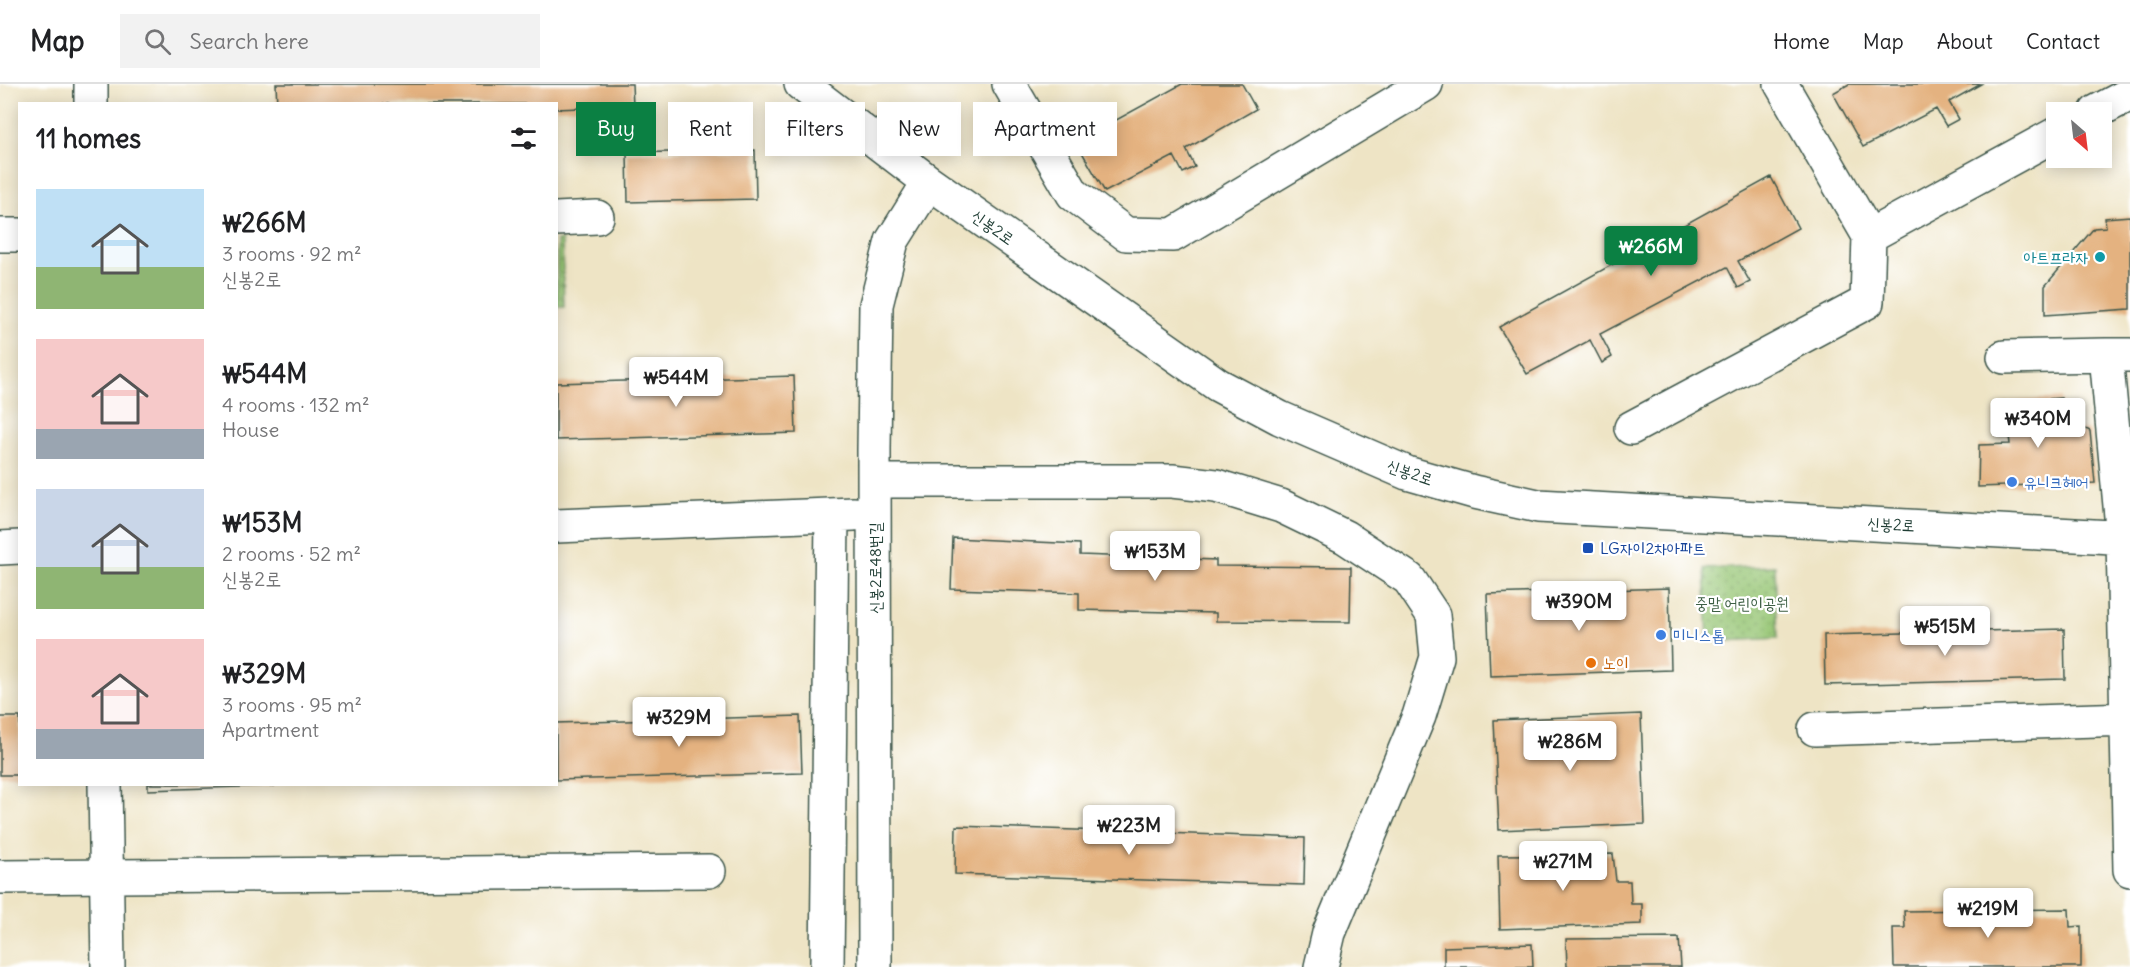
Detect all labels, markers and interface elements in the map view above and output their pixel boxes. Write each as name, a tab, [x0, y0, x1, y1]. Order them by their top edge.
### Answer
search box	[120, 14, 540, 68]
text: Map	[30, 23, 84, 59]
icon: search	[141, 25, 174, 58]
text: Search here	[189, 27, 309, 55]
text: Home	[1773, 28, 1830, 55]
text: Map	[1863, 28, 1904, 55]
text: About	[1937, 28, 1993, 55]
text: Contact	[2026, 28, 2100, 55]
chip: Buy	[576, 102, 656, 156]
chip: Rent	[668, 102, 753, 156]
chip: Filters	[765, 102, 865, 156]
chip: New	[877, 102, 961, 156]
chip: Apartment	[973, 102, 1117, 156]
north arrow	[2046, 102, 2112, 168]
map controls	[2046, 102, 2112, 168]
text: 11 homes	[36, 122, 141, 155]
icon: filters	[507, 122, 540, 155]
street label: 신봉2로	[968, 205, 1018, 249]
text: ₩266M	[222, 206, 307, 239]
icon: home	[84, 213, 156, 285]
pin: ₩266M	[1609, 226, 1693, 277]
text: ₩266M	[1618, 233, 1684, 258]
text: 3 rooms · 92 m²	[222, 241, 361, 266]
place label: 아트프라자	[2024, 247, 2088, 267]
marker: 아트프라자	[2093, 250, 2107, 264]
text: 신봉2로	[222, 266, 281, 291]
text: ₩544M	[222, 357, 307, 390]
pin: ₩544M	[634, 357, 718, 408]
icon: home	[84, 363, 156, 435]
text: ₩544M	[643, 364, 709, 389]
text: 4 rooms · 132 m²	[222, 392, 369, 417]
pin: ₩340M	[1996, 398, 2080, 449]
text: ₩340M	[2004, 405, 2072, 430]
text: House	[222, 417, 279, 442]
street label: 신봉2로	[1384, 455, 1436, 489]
place label: 유니크헤어	[2024, 472, 2088, 492]
marker: 유니크헤어	[2005, 475, 2019, 489]
text: ₩153M	[222, 506, 303, 539]
icon: home	[84, 513, 156, 585]
street label: 신봉2로	[1867, 513, 1915, 535]
street label: 신봉2로48번길	[865, 522, 885, 614]
pin: ₩153M	[1113, 531, 1197, 582]
text: ₩153M	[1124, 538, 1186, 563]
place label: LG자이2차아파트	[1600, 538, 1706, 558]
text: 2 rooms · 52 m²	[222, 541, 361, 566]
marker: LG자이2차아파트	[1581, 541, 1595, 555]
text: 신봉2로	[222, 566, 281, 591]
pin: ₩390M	[1537, 581, 1621, 632]
text: ₩390M	[1545, 588, 1613, 613]
park label: 중말 어린이공원	[1695, 593, 1789, 613]
pin: ₩515M	[1903, 606, 1987, 657]
text: ₩515M	[1914, 613, 1976, 638]
place label: 미니스톱	[1673, 625, 1725, 645]
marker: 미니스톱	[1654, 628, 1668, 642]
place label: 노이	[1603, 653, 1629, 673]
marker: 노이	[1584, 656, 1598, 670]
text: ₩329M	[222, 657, 306, 690]
icon: home	[84, 663, 156, 735]
text: 3 rooms · 95 m²	[222, 692, 362, 717]
pin: ₩329M	[637, 697, 721, 748]
text: ₩329M	[647, 704, 711, 729]
text: Apartment	[222, 717, 319, 742]
pin: ₩286M	[1528, 721, 1612, 772]
text: ₩286M	[1537, 728, 1603, 753]
pin: ₩223M	[1087, 805, 1171, 856]
text: ₩223M	[1097, 812, 1161, 837]
pin: ₩271M	[1521, 841, 1605, 892]
text: ₩271M	[1533, 848, 1593, 873]
pin: ₩219M	[1946, 888, 2030, 939]
text: ₩219M	[1957, 895, 2019, 920]

